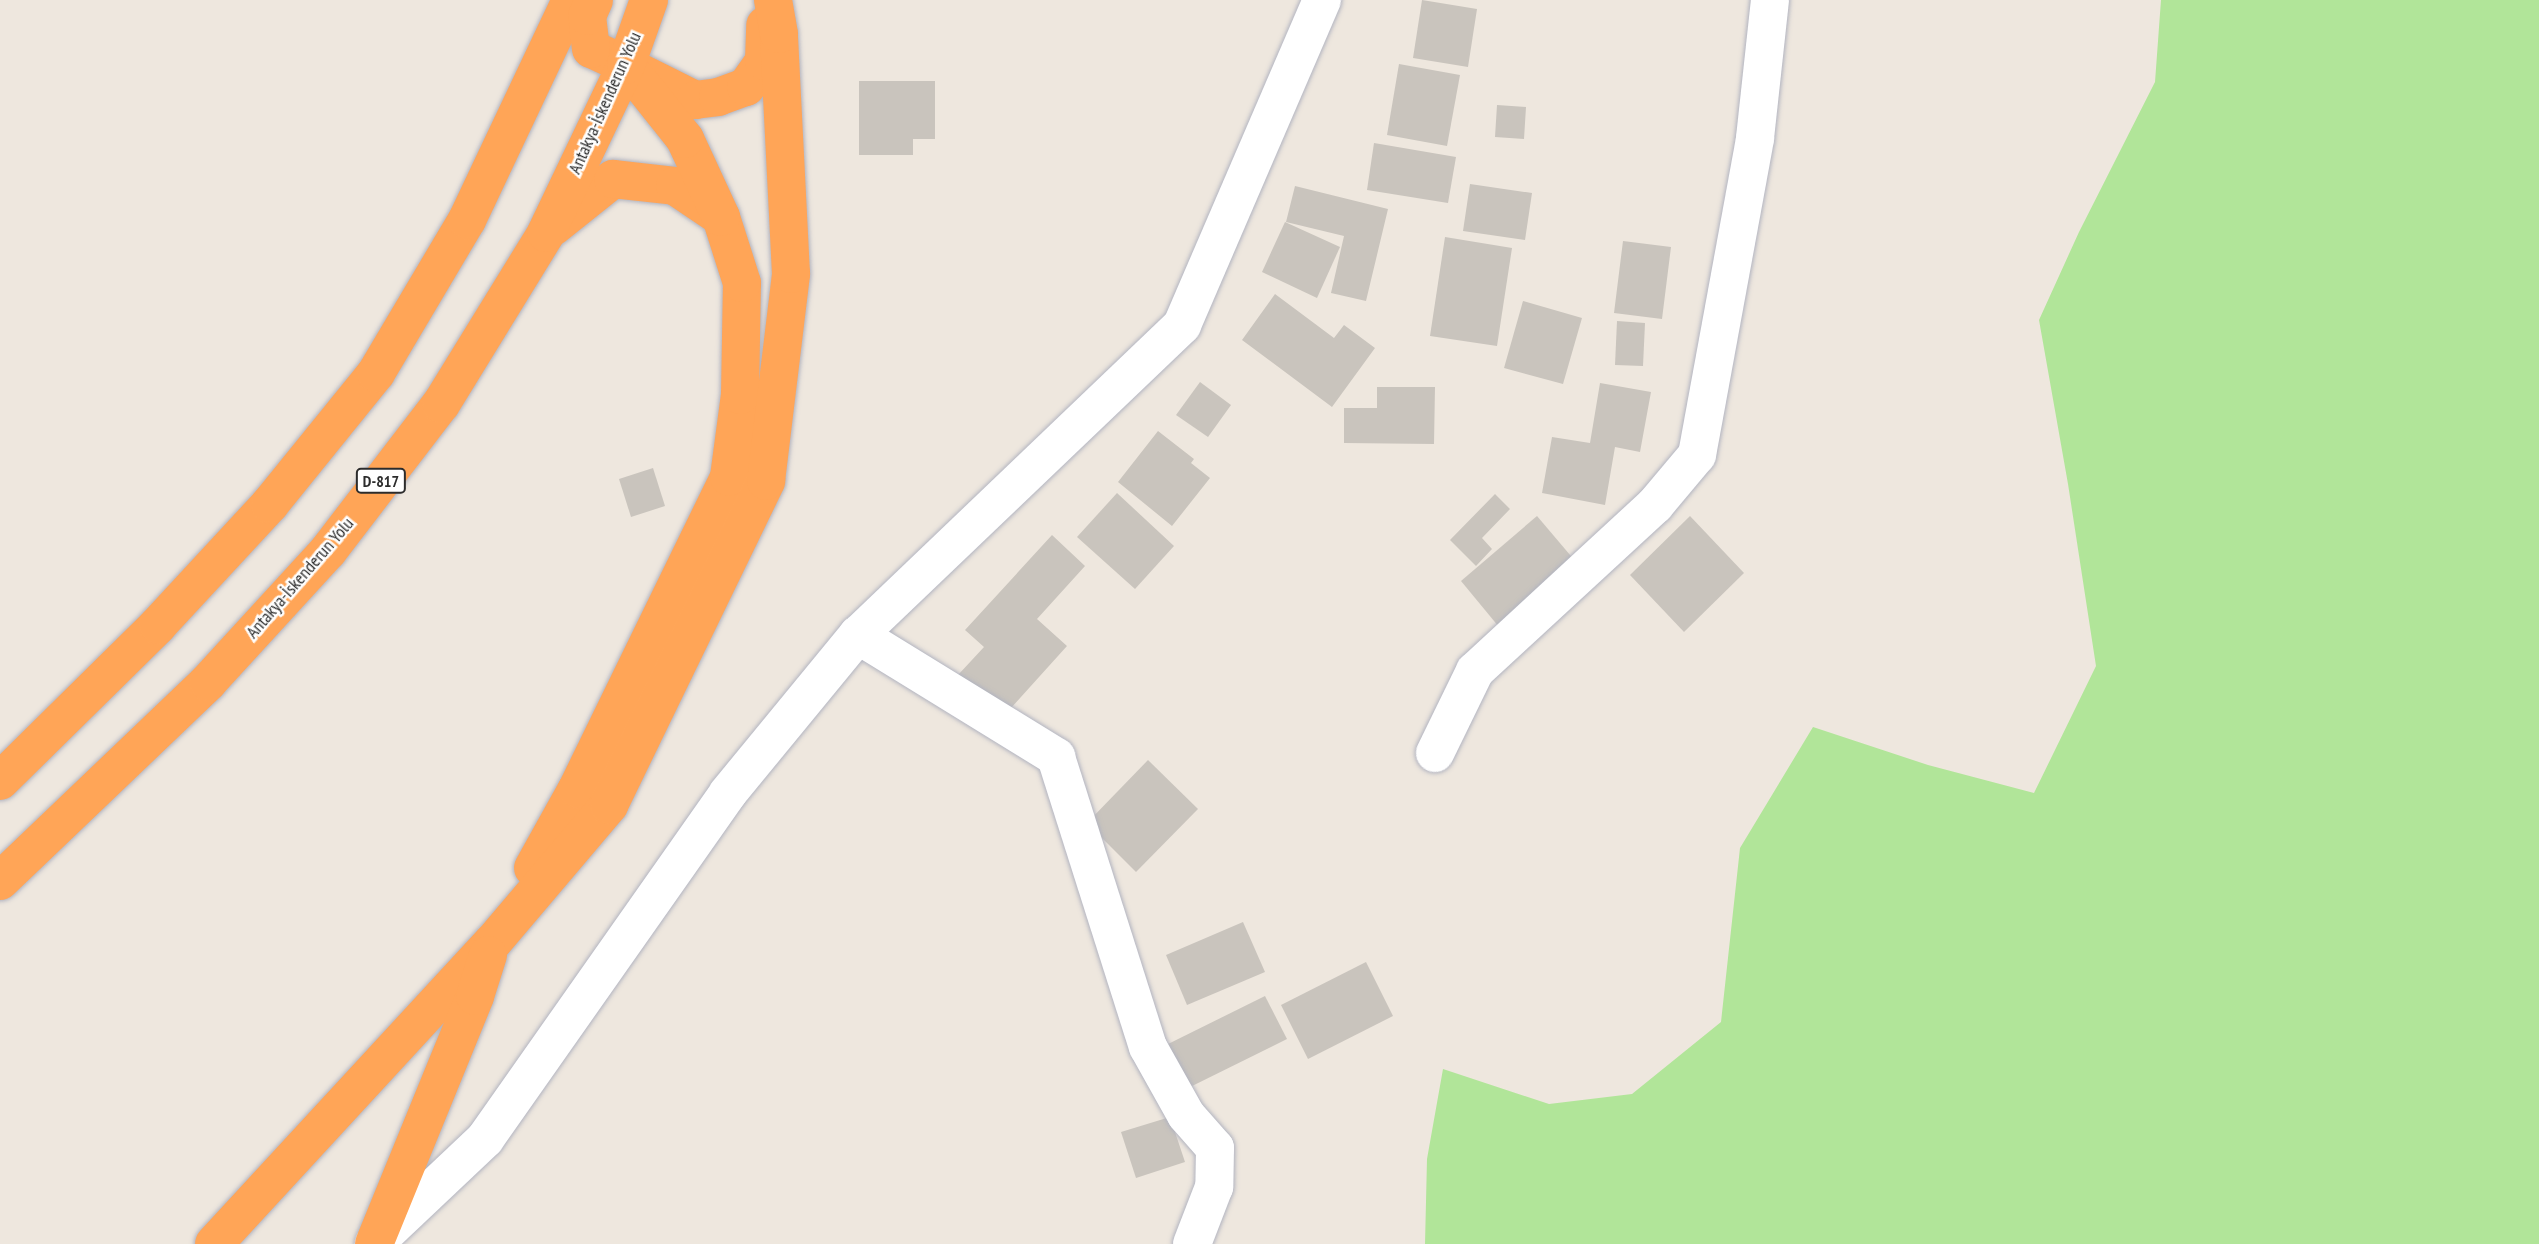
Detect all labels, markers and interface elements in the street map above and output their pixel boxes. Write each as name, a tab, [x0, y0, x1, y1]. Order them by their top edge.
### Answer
street label: Antakya-İskenderun Yolu	[564, 28, 646, 178]
road number: D-817	[355, 468, 407, 494]
street label: Antakya-İskenderun Yolu	[241, 513, 359, 643]

